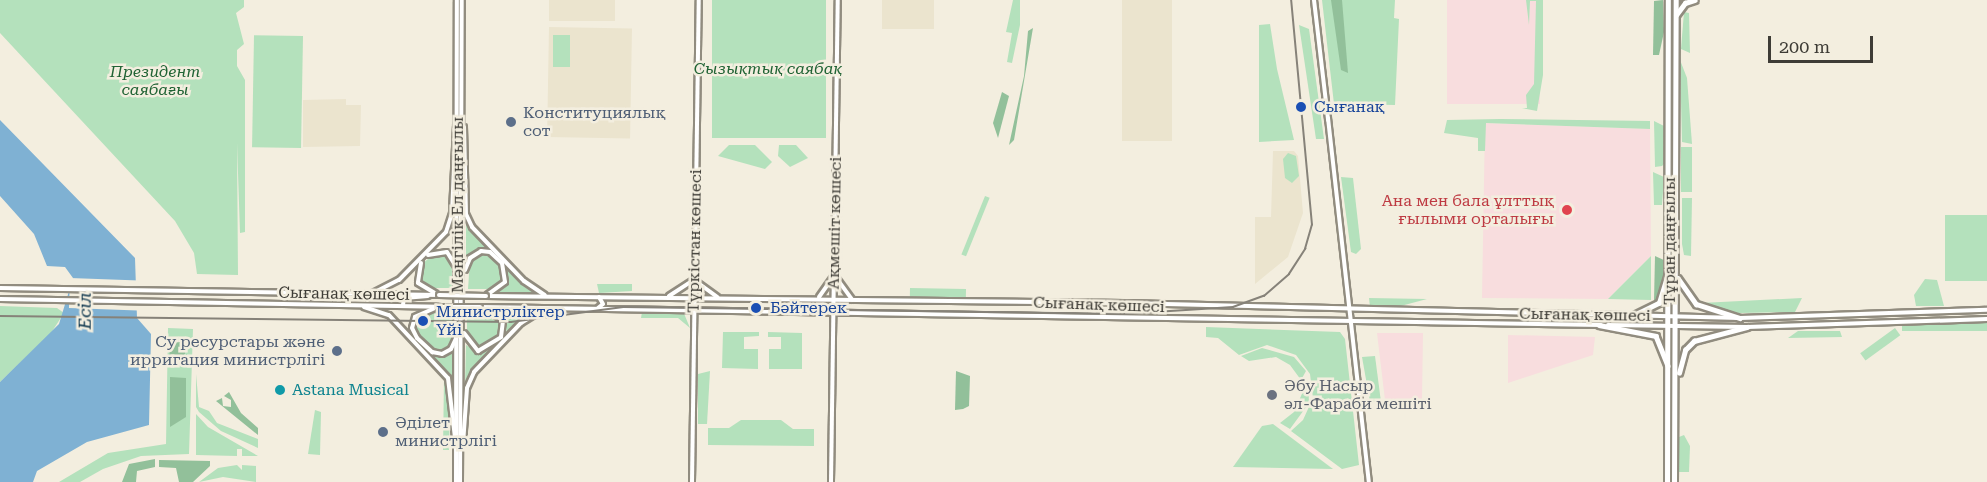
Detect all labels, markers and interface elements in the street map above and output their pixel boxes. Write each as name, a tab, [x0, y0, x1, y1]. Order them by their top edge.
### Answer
scale bar	[1771, 24, 1876, 62]
text: 200 m	[1779, 36, 1830, 57]
park label: Сызықтық саябақ	[694, 59, 842, 79]
park label: Президент саябағы	[110, 62, 200, 100]
place label: Сығанақ	[1314, 97, 1385, 117]
marker: Сығанақ	[1292, 98, 1310, 116]
place label: Конституциялық сот	[523, 103, 665, 141]
marker: Конституциялық сот	[504, 115, 518, 129]
street label: Мәңгілік Ел даңғылы	[448, 117, 468, 293]
street label: Ақмешіт көшесі	[824, 157, 846, 289]
street label: Түркістан көшесі	[684, 169, 706, 313]
street label: Тұран даңғылы	[1660, 177, 1680, 305]
place label: Ана мен бала ұлттық ғылыми орталығы	[1382, 191, 1554, 229]
marker: Ана мен бала ұлттық ғылыми орталығы	[1558, 201, 1576, 219]
street label: Сығанақ көшесі	[278, 283, 410, 305]
water label: Есіл	[74, 293, 96, 329]
street label: Сығанақ көшесі	[1033, 293, 1165, 317]
place label: Бәйтерек	[770, 298, 847, 318]
marker: Бәйтерек	[747, 299, 765, 317]
place label: Министрліктер Үйі	[436, 302, 565, 340]
street label: Сығанақ көшесі	[1519, 304, 1651, 326]
marker: Министрліктер Үйі	[414, 312, 432, 330]
place label: Су ресурстары және ирригация министрлігі	[130, 332, 325, 370]
marker: Су ресурстары және ирригация министрлігі	[330, 344, 344, 358]
place label: Әбу Насыр әл-Фараби мешіті	[1284, 376, 1432, 414]
place label: Astana Musical	[292, 380, 409, 400]
marker: Astana Musical	[273, 383, 287, 397]
marker: Әбу Насыр әл-Фараби мешіті	[1265, 388, 1279, 402]
place label: Әділет министрлігі	[395, 413, 497, 451]
marker: Әділет министрлігі	[376, 425, 390, 439]

